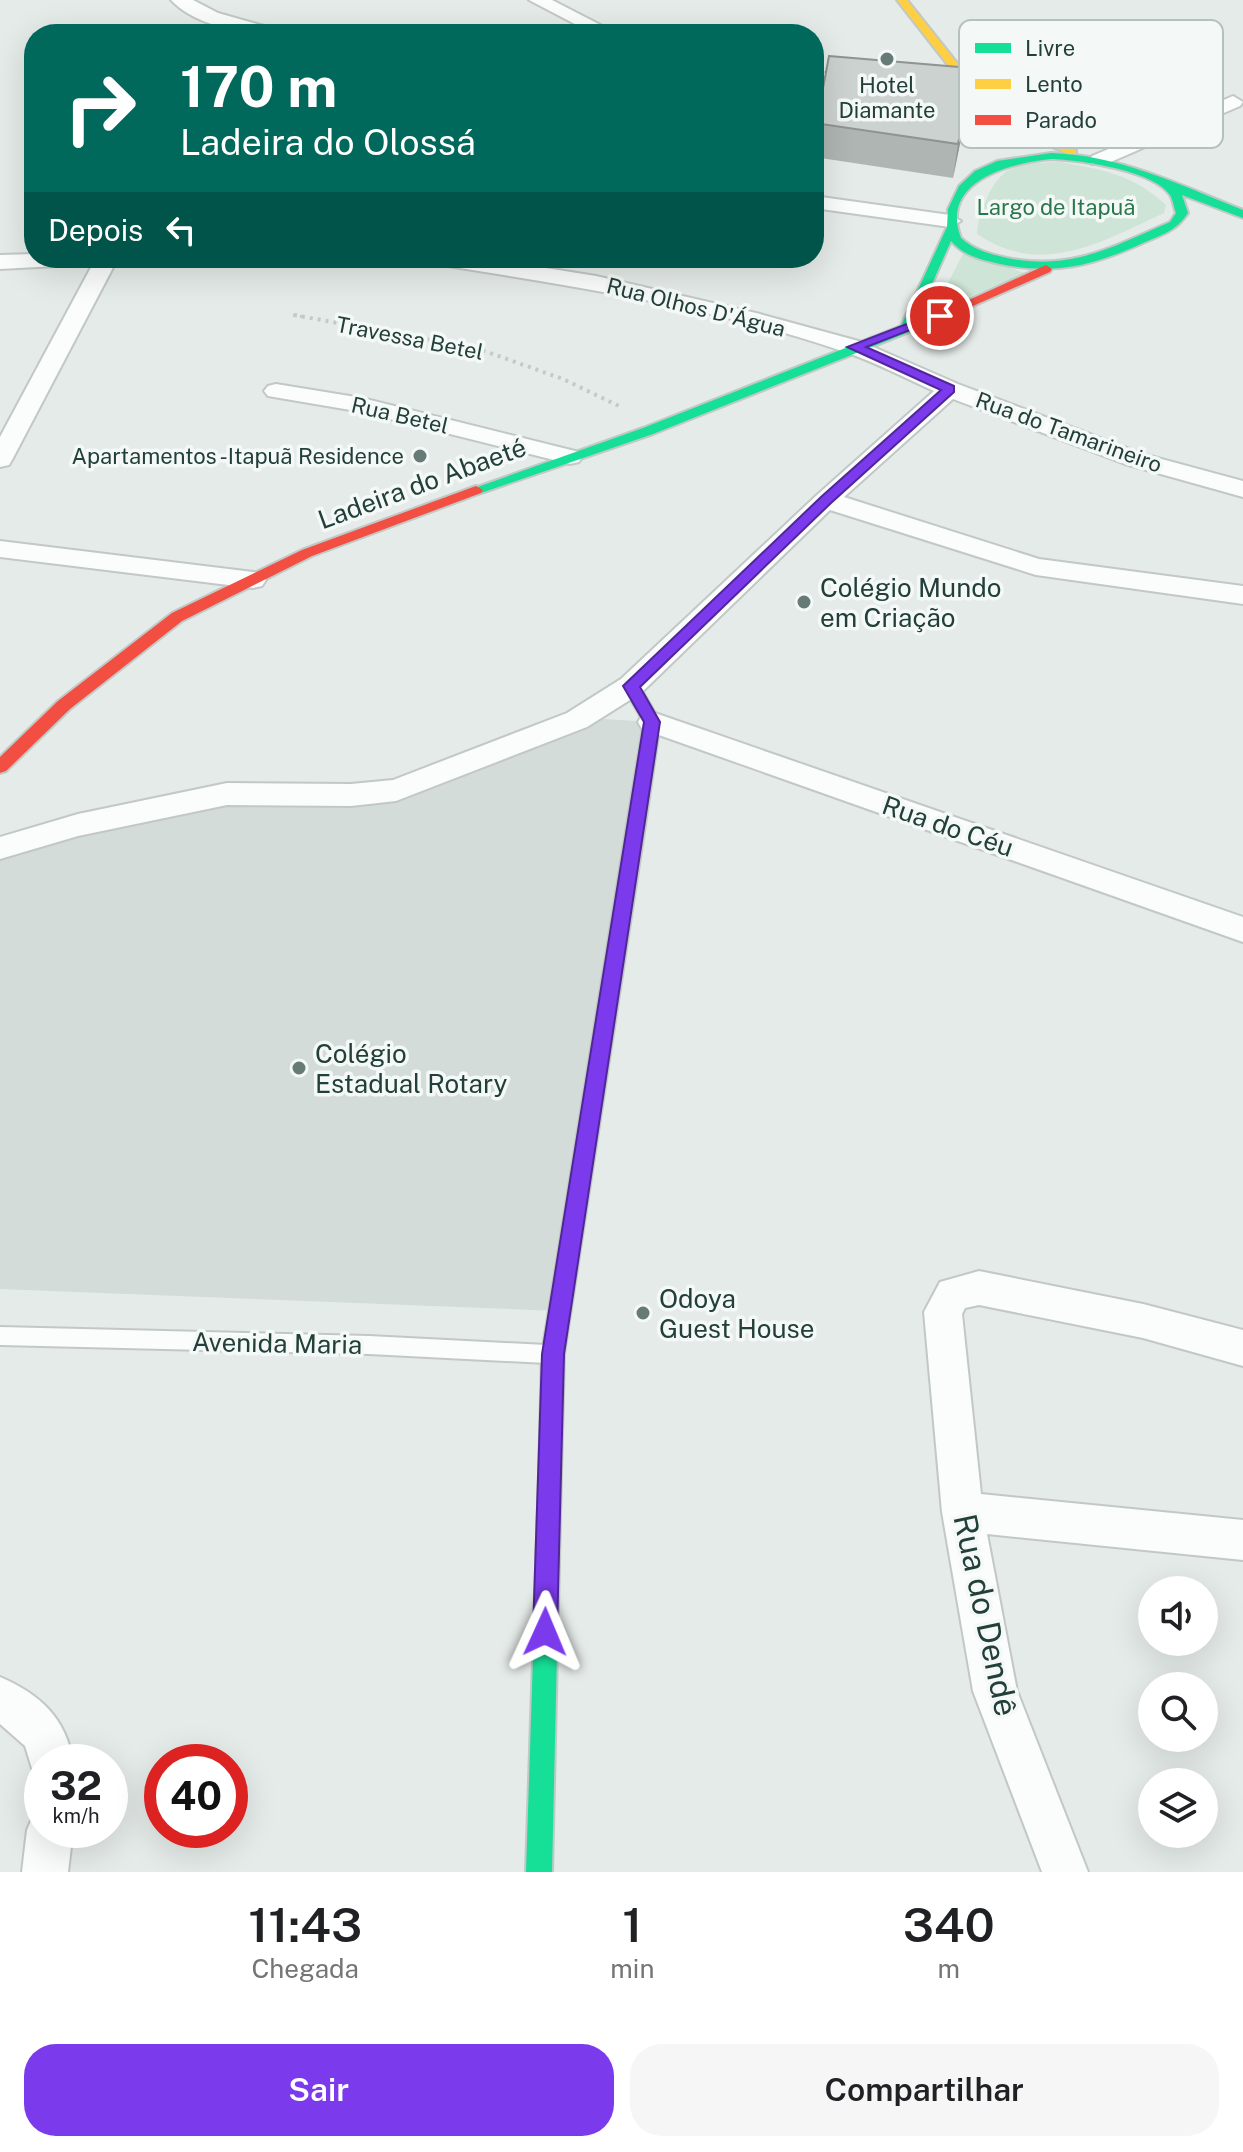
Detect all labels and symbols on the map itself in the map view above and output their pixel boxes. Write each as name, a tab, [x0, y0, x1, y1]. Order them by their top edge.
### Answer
legend	[959, 20, 1223, 148]
text: Livre	[1025, 35, 1075, 61]
marker: Hotel Diamante	[878, 50, 896, 68]
text: Lento	[1025, 71, 1083, 97]
place label: Hotel Diamante	[839, 72, 935, 123]
text: Parado	[1025, 107, 1097, 133]
park label: Largo de Itapuã	[977, 194, 1136, 220]
street label: Rua Olhos D'Água	[604, 272, 788, 342]
pin	[906, 282, 974, 350]
street label: Travessa Betel	[334, 311, 486, 365]
street label: Rua do Tamarineiro	[972, 386, 1166, 478]
street label: Rua Betel	[349, 391, 451, 439]
street label: Ladeira do Abaeté	[314, 431, 530, 535]
place label: Apartamentos -Itapuã Residence	[72, 443, 404, 469]
marker: Apartamentos -Itapuã Residence	[411, 447, 429, 465]
place label: Colégio Mundo em Criação	[820, 572, 1001, 633]
marker: Colégio Mundo em Criação	[795, 593, 813, 611]
street label: Rua do Céu	[878, 789, 1018, 863]
place label: Colégio Estadual Rotary	[315, 1038, 507, 1099]
marker: Colégio Estadual Rotary	[290, 1059, 308, 1077]
place label: Odoya Guest House	[659, 1283, 814, 1344]
marker: Odoya Guest House	[634, 1304, 652, 1322]
street label: Avenida Maria	[192, 1326, 362, 1360]
street label: Rua do Dendê	[947, 1511, 1025, 1719]
position arrow	[503, 1590, 587, 1674]
speed limit sign: 40	[144, 1744, 248, 1848]

